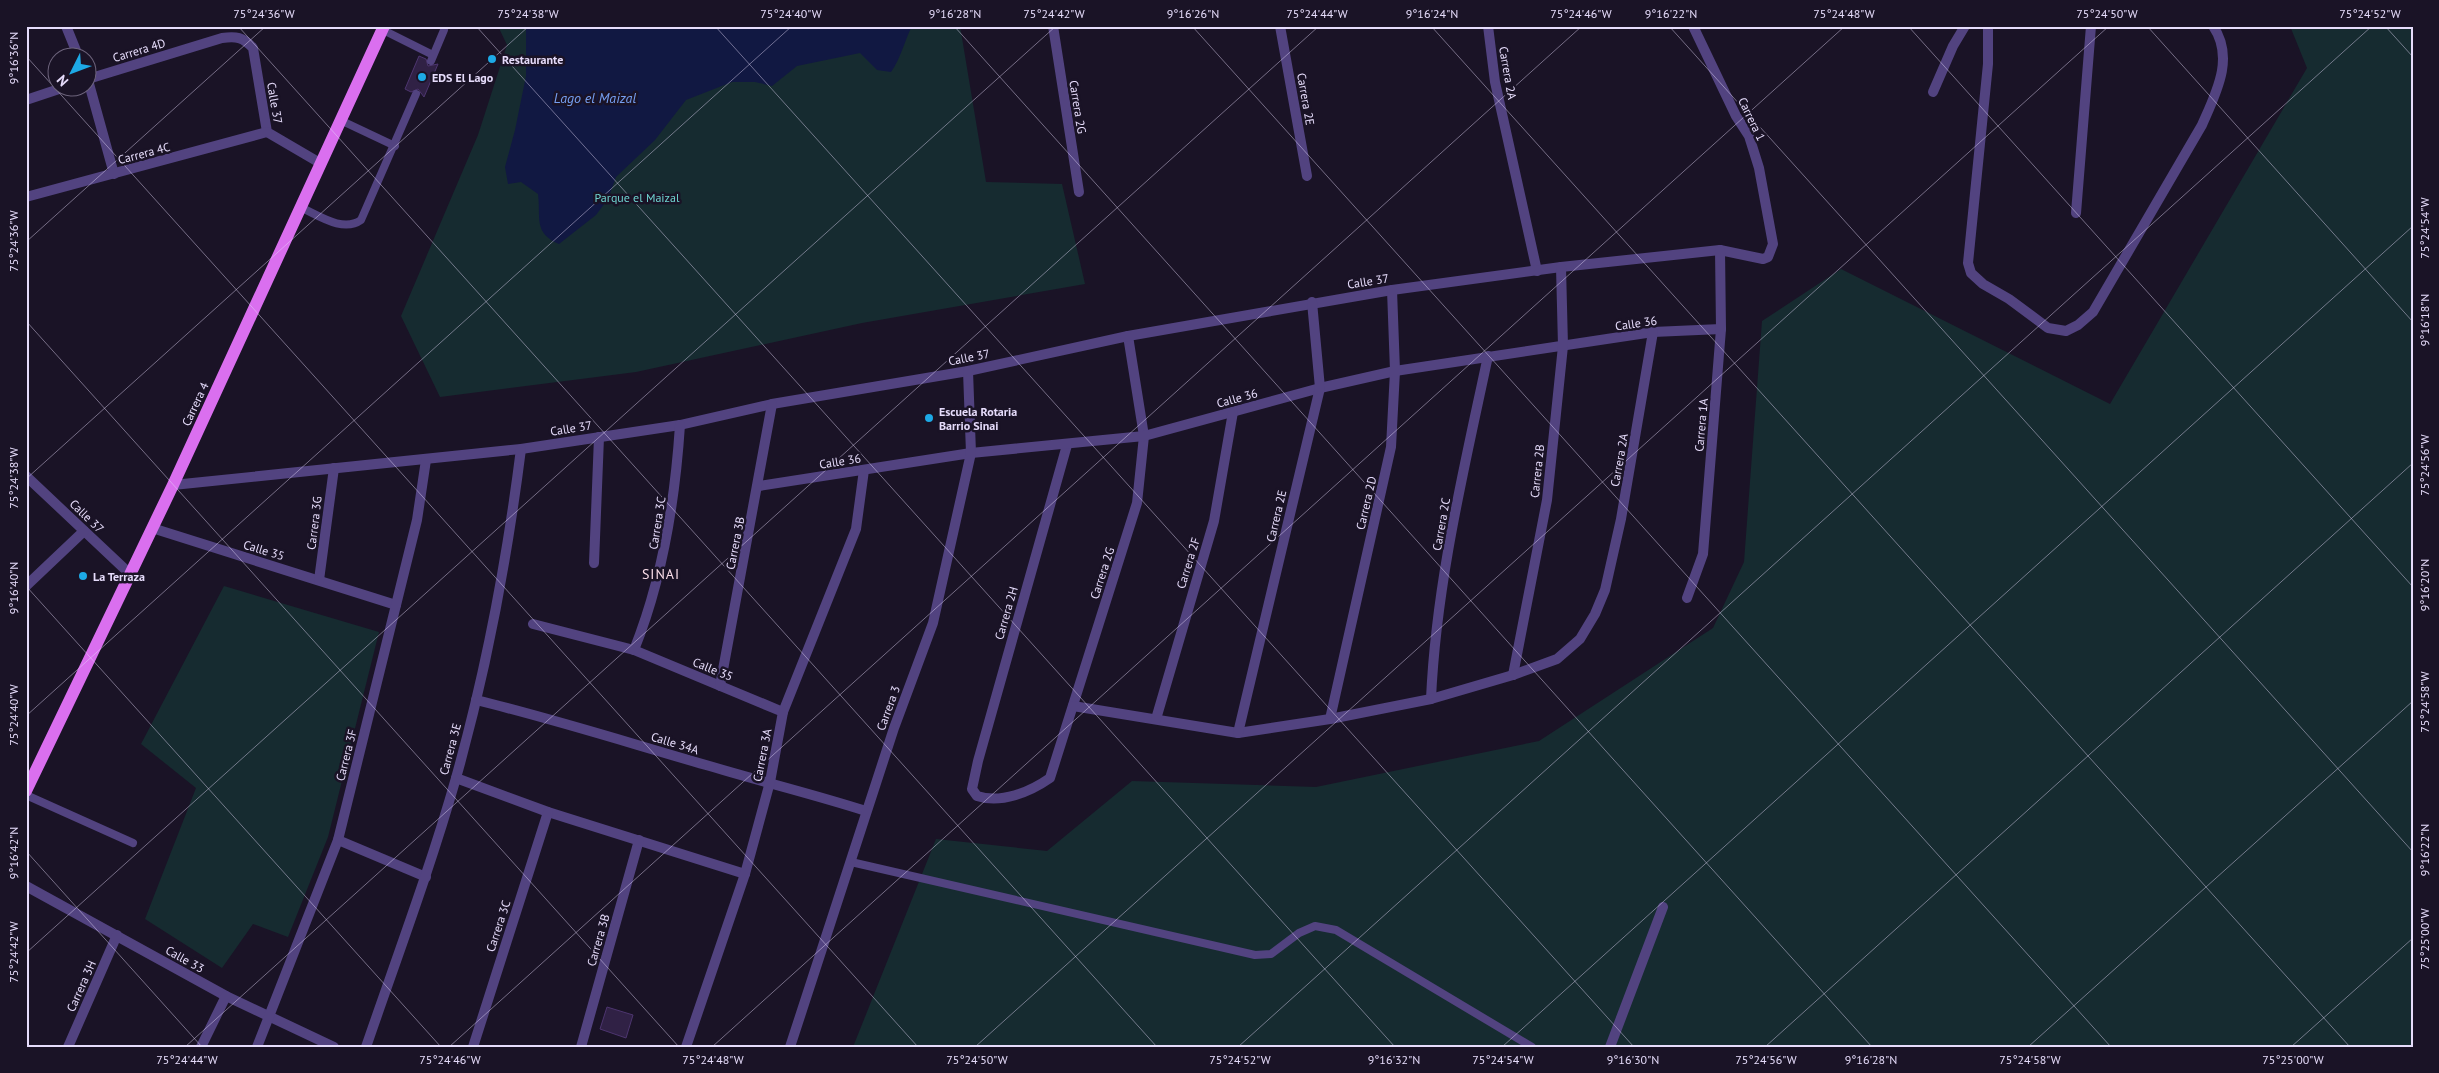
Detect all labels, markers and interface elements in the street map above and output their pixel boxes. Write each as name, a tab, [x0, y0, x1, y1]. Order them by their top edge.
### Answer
text: 75°24'36"W	[233, 6, 295, 21]
text: 75°24'38"W	[497, 6, 559, 21]
text: 75°24'40"W	[760, 6, 822, 21]
text: 9°16'28"N	[929, 6, 981, 21]
text: 75°24'42"W	[1023, 6, 1085, 21]
text: 9°16'26"N	[1167, 6, 1219, 21]
text: 75°24'44"W	[1286, 6, 1348, 21]
text: 9°16'24"N	[1406, 6, 1458, 21]
text: 75°24'46"W	[1550, 6, 1612, 21]
text: 9°16'22"N	[1645, 6, 1697, 21]
text: 75°24'48"W	[1813, 6, 1875, 21]
text: 75°24'50"W	[2076, 6, 2138, 21]
text: 75°24'52"W	[2339, 6, 2401, 21]
text: 9°16'36"N	[6, 32, 21, 84]
street label: Carrera 4D	[111, 35, 167, 65]
street label: Carrera 2A	[1496, 45, 1520, 101]
north arrow	[48, 48, 98, 98]
place label: Restaurante	[502, 52, 563, 67]
marker: Restaurante	[486, 53, 498, 65]
place label: EDS El Lago	[432, 70, 494, 85]
text: N	[53, 71, 72, 90]
marker: EDS El Lago	[416, 71, 428, 83]
street label: Carrera 2E	[1294, 72, 1318, 126]
street label: Carrera 2G	[1066, 79, 1090, 135]
street label: Calle 37	[264, 81, 286, 125]
water label: Lago el Maizal	[554, 89, 636, 107]
street label: Carrera 1	[1735, 95, 1769, 143]
street label: Carrera 4C	[116, 139, 172, 167]
park label: Parque el Maizal	[595, 190, 680, 205]
text: 75°24'54"W	[2417, 197, 2432, 259]
text: 75°24'36"W	[6, 210, 21, 272]
street label: Calle 37	[1346, 270, 1390, 292]
text: 9°16'18"N	[2417, 294, 2432, 346]
street label: Calle 36	[1614, 313, 1658, 333]
street label: Calle 37	[947, 346, 991, 368]
street label: Carrera 4	[178, 379, 212, 428]
street label: Calle 36	[1215, 385, 1259, 411]
street label: Carrera 1A	[1691, 398, 1711, 452]
place label: Escuela Rotaria Barrio Sinai	[939, 404, 1017, 433]
marker: Escuela Rotaria Barrio Sinai	[923, 412, 935, 424]
street label: Calle 37	[549, 417, 593, 439]
street label: Carrera 2A	[1607, 432, 1631, 488]
text: 75°24'56"W	[2417, 434, 2432, 496]
street label: Carrera 2B	[1527, 444, 1547, 498]
text: 75°24'38"W	[6, 447, 21, 509]
street label: Calle 36	[818, 450, 862, 472]
street label: Carrera 2D	[1353, 475, 1379, 531]
street label: Carrera 2E	[1263, 488, 1289, 544]
street label: Carrera 3G	[303, 495, 325, 551]
street label: Carrera 3C	[645, 495, 669, 551]
street label: Calle 37	[67, 496, 107, 536]
street label: Carrera 2C	[1429, 496, 1453, 552]
street label: Carrera 3B	[723, 515, 747, 571]
street label: Carrera 2F	[1173, 536, 1203, 590]
street label: Calle 35	[242, 537, 286, 563]
street label: Carrera 2G	[1087, 545, 1117, 601]
text: 9°16'20"N	[2417, 559, 2432, 611]
text: 9°16'40"N	[6, 562, 21, 614]
district label: SINAI	[642, 565, 680, 583]
place label: La Terraza	[93, 569, 145, 584]
marker: La Terraza	[77, 570, 89, 582]
street label: Carrera 2H	[991, 585, 1021, 641]
street label: Calle 35	[691, 654, 735, 684]
text: 75°24'58"W	[2417, 671, 2432, 733]
text: 75°24'40"W	[6, 684, 21, 746]
street label: Carrera 3	[873, 684, 903, 732]
street label: Carrera 3E	[436, 721, 464, 777]
street label: Carrera 3A	[750, 727, 774, 783]
street label: Carrera 3F	[332, 728, 360, 782]
street label: Calle 34A	[649, 729, 701, 757]
text: 9°16'22"N	[2417, 824, 2432, 876]
text: 9°16'42"N	[6, 827, 21, 879]
street label: Carrera 3C	[483, 898, 513, 954]
text: 75°25'00"W	[2417, 908, 2432, 970]
street label: Carrera 3B	[583, 912, 613, 968]
text: 75°24'42"W	[6, 921, 21, 983]
street label: Calle 33	[163, 942, 207, 976]
street label: Carrera 3H	[63, 958, 99, 1014]
text: 75°24'44"W	[156, 1052, 218, 1067]
text: 75°24'46"W	[419, 1052, 481, 1067]
text: 75°24'48"W	[682, 1052, 744, 1067]
text: 75°24'50"W	[946, 1052, 1008, 1067]
text: 75°24'52"W	[1209, 1052, 1271, 1067]
text: 9°16'32"N	[1368, 1052, 1420, 1067]
text: 75°24'54"W	[1472, 1052, 1534, 1067]
text: 9°16'30"N	[1607, 1052, 1659, 1067]
text: 75°24'56"W	[1735, 1052, 1797, 1067]
text: 9°16'28"N	[1845, 1052, 1897, 1067]
text: 75°24'58"W	[1999, 1052, 2061, 1067]
text: 75°25'00"W	[2262, 1052, 2324, 1067]

